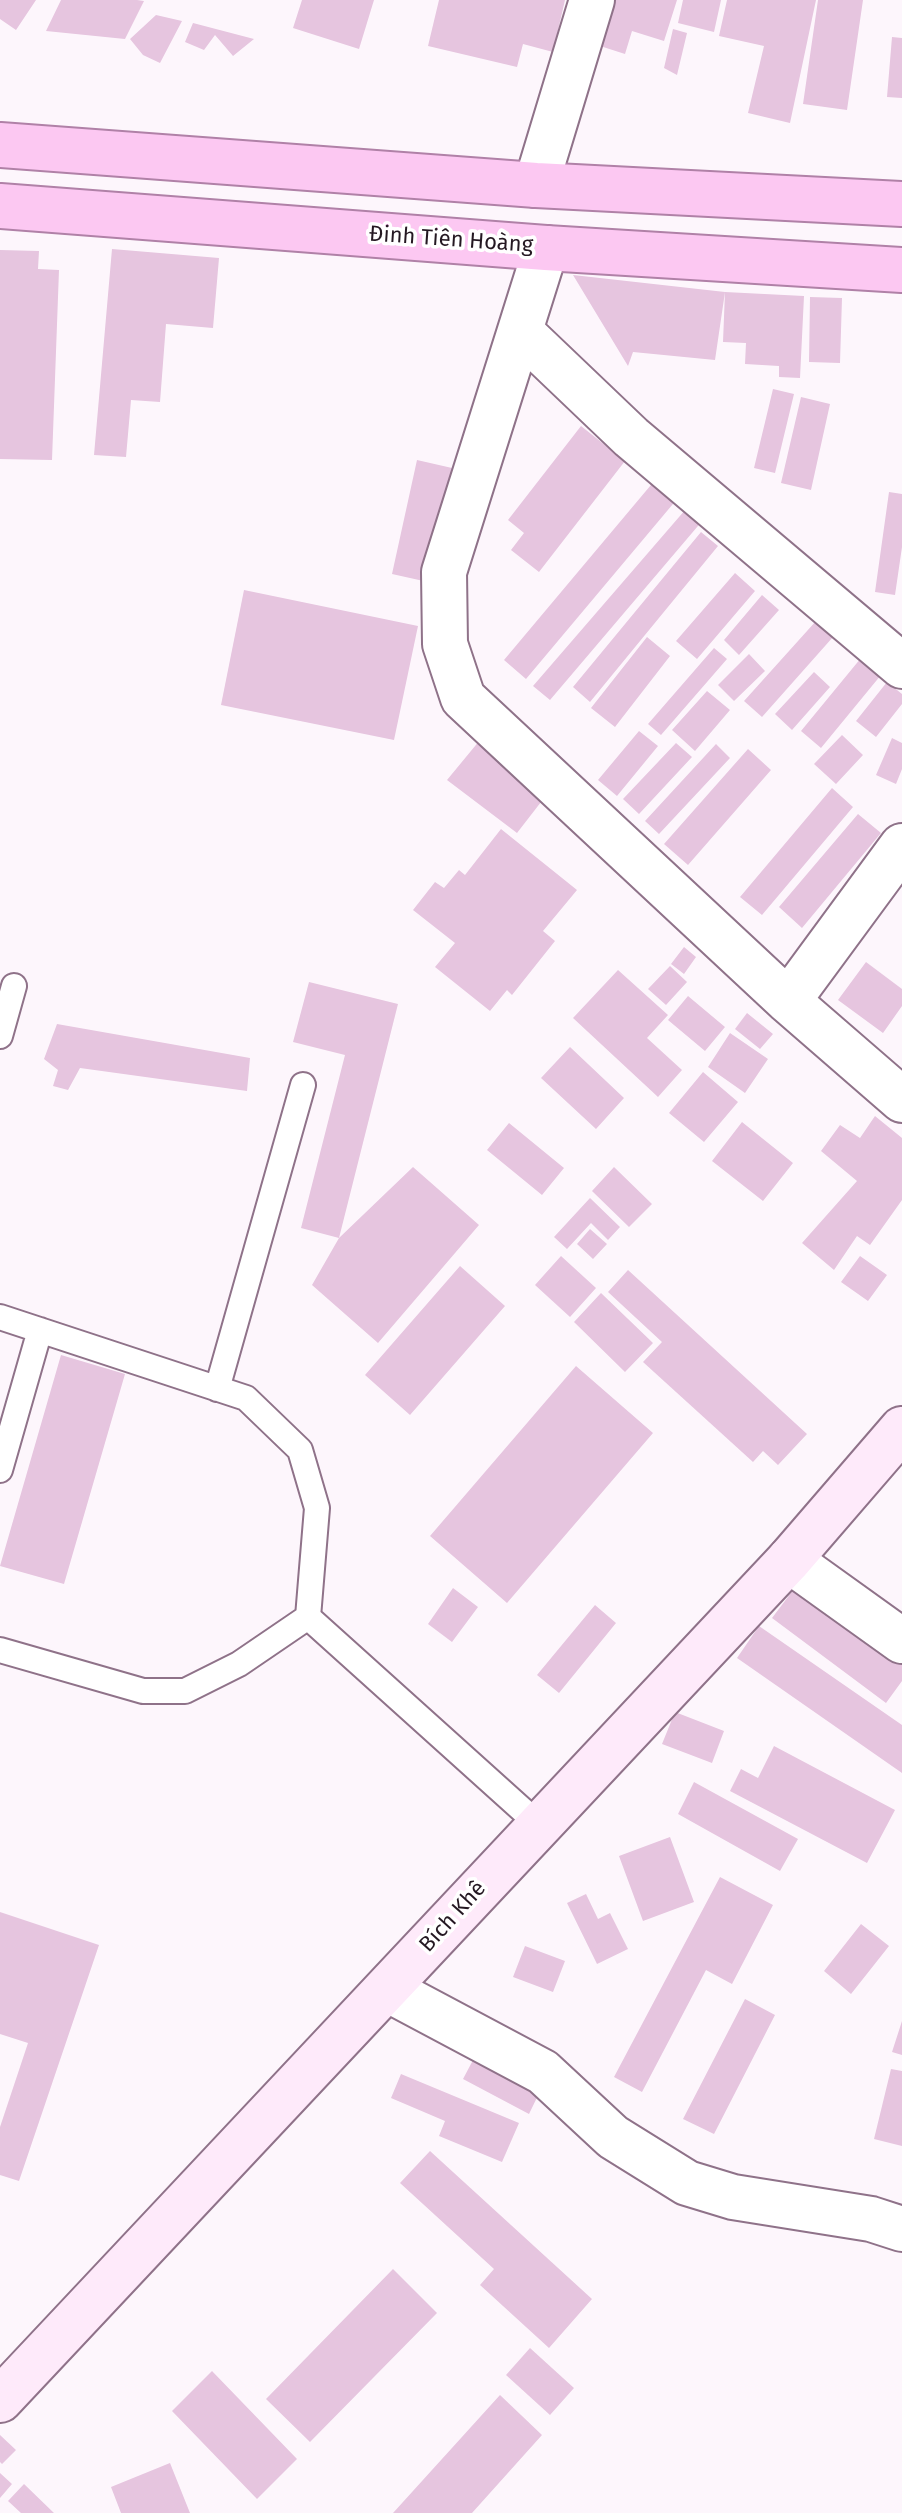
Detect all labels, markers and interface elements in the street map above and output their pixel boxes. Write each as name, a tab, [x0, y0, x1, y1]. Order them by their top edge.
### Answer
street label: Đinh Tiên Hoàng	[368, 221, 534, 259]
street label: Bích Khê	[414, 1876, 492, 1958]

